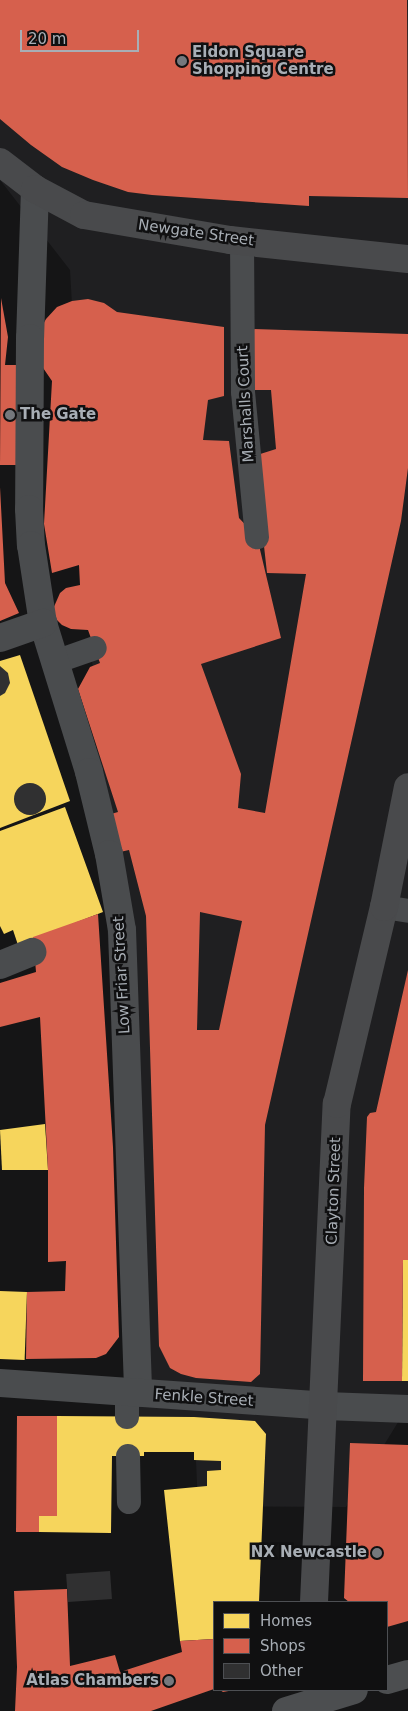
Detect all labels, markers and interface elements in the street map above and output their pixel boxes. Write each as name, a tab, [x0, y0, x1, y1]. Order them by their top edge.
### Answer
scale bar	[22, 20, 141, 52]
text: 20 m	[28, 30, 66, 48]
place label: Eldon Square Shopping Centre	[192, 43, 334, 78]
marker: Eldon Square Shopping Centre	[176, 55, 188, 67]
street label: Newgate Street	[137, 216, 255, 250]
street label: Marshalls Court	[234, 345, 258, 463]
place label: The Gate	[20, 406, 96, 424]
marker: The Gate	[4, 409, 16, 421]
street label: Low Friar Street	[110, 916, 134, 1034]
street label: Clayton Street	[323, 1137, 345, 1245]
street label: Fenkle Street	[154, 1386, 254, 1410]
place label: NX Newcastle	[251, 1544, 367, 1562]
marker: NX Newcastle	[371, 1547, 383, 1559]
legend	[213, 1601, 388, 1691]
text: Homes	[260, 1612, 312, 1630]
text: Shops	[260, 1637, 306, 1655]
text: Other	[260, 1662, 303, 1680]
place label: Atlas Chambers	[26, 1672, 159, 1690]
marker: Atlas Chambers	[163, 1675, 175, 1687]

